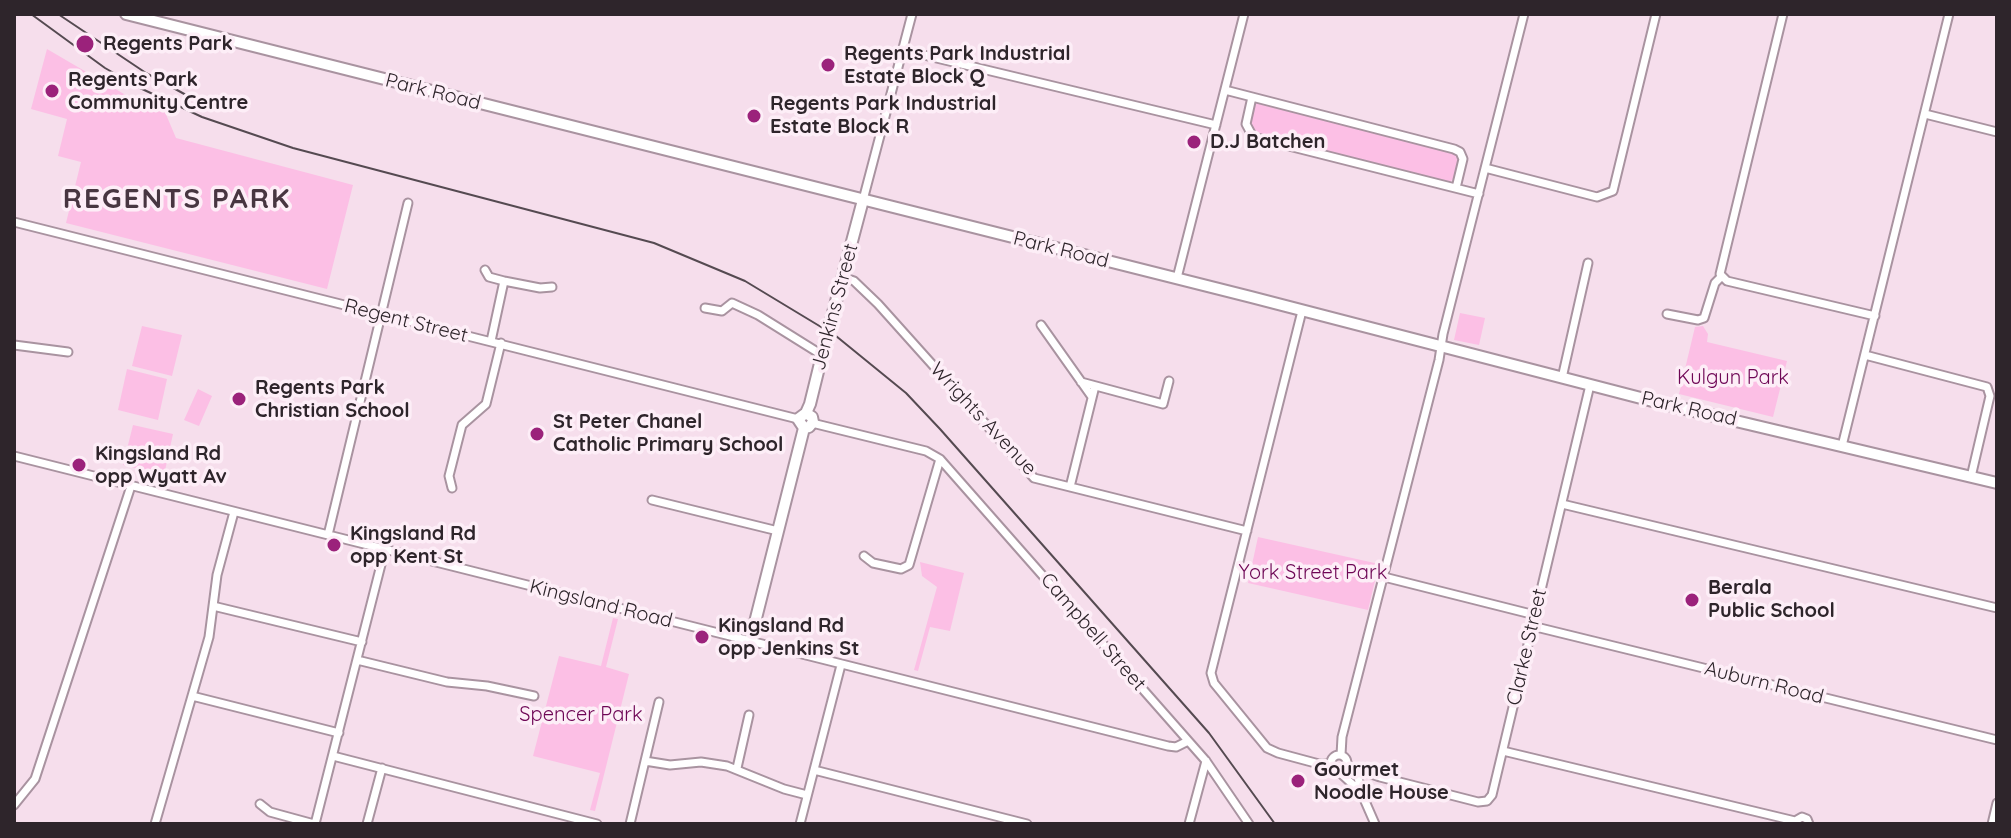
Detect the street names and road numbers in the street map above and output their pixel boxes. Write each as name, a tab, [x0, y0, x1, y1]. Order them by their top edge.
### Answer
street label: Park Road	[383, 69, 483, 115]
street label: Park Road	[1011, 227, 1111, 273]
street label: Jenkins Street	[807, 241, 863, 373]
street label: Regent Street	[342, 294, 470, 348]
street label: Wrights Avenue	[925, 358, 1041, 480]
street label: Park Road	[1639, 386, 1739, 432]
street label: Campbell Street	[1035, 568, 1151, 696]
street label: Kingsland Road	[527, 575, 675, 633]
street label: Clarke Street	[1502, 586, 1552, 708]
street label: Auburn Road	[1702, 657, 1826, 709]

